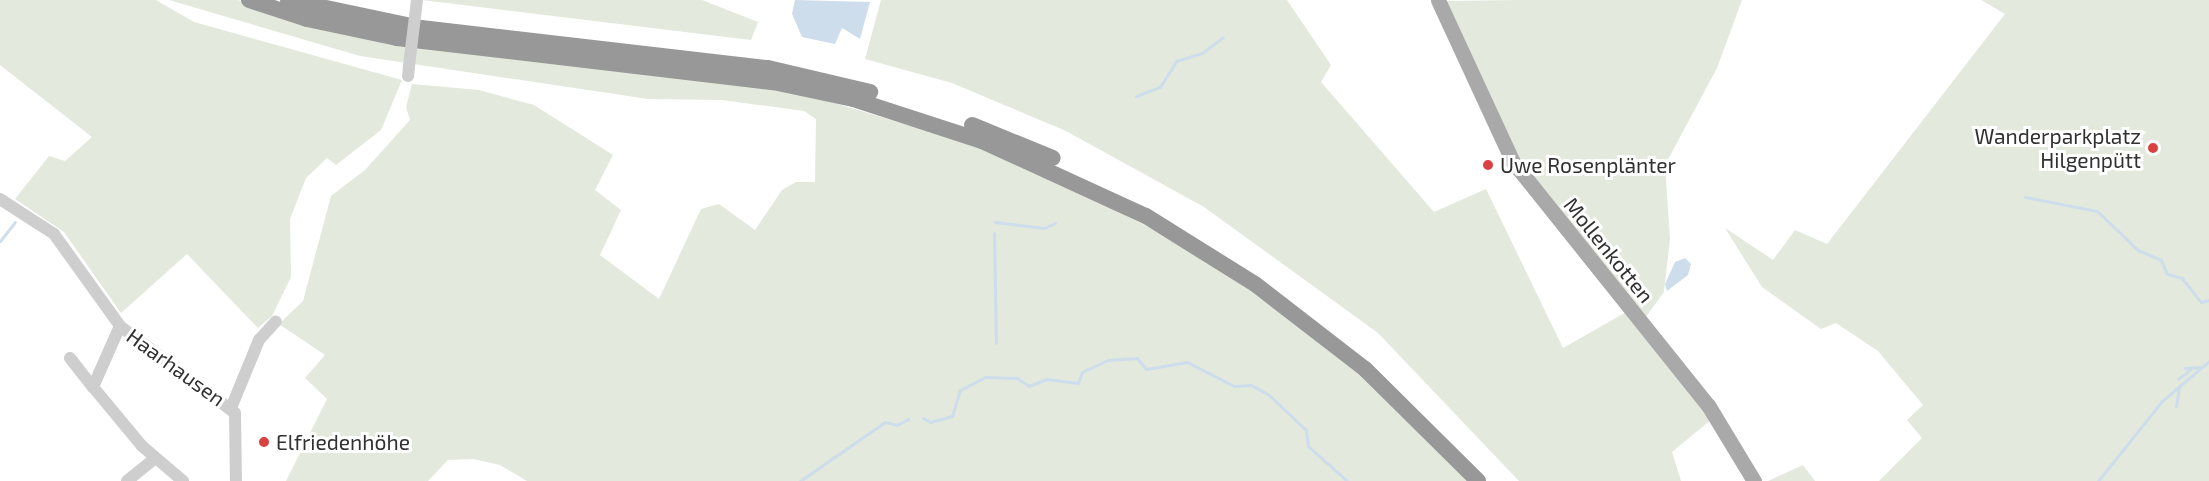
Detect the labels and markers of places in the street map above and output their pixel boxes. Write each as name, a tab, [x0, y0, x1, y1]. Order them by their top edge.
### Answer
place label: Wanderparkplatz Hilgenpütt	[1974, 123, 2141, 173]
marker: Wanderparkplatz Hilgenpütt	[2146, 141, 2160, 155]
place label: Uwe Rosenplänter	[1500, 152, 1676, 178]
marker: Uwe Rosenplänter	[1481, 158, 1495, 172]
place label: Elfriedenhöhe	[276, 429, 410, 455]
marker: Elfriedenhöhe	[257, 435, 271, 449]

